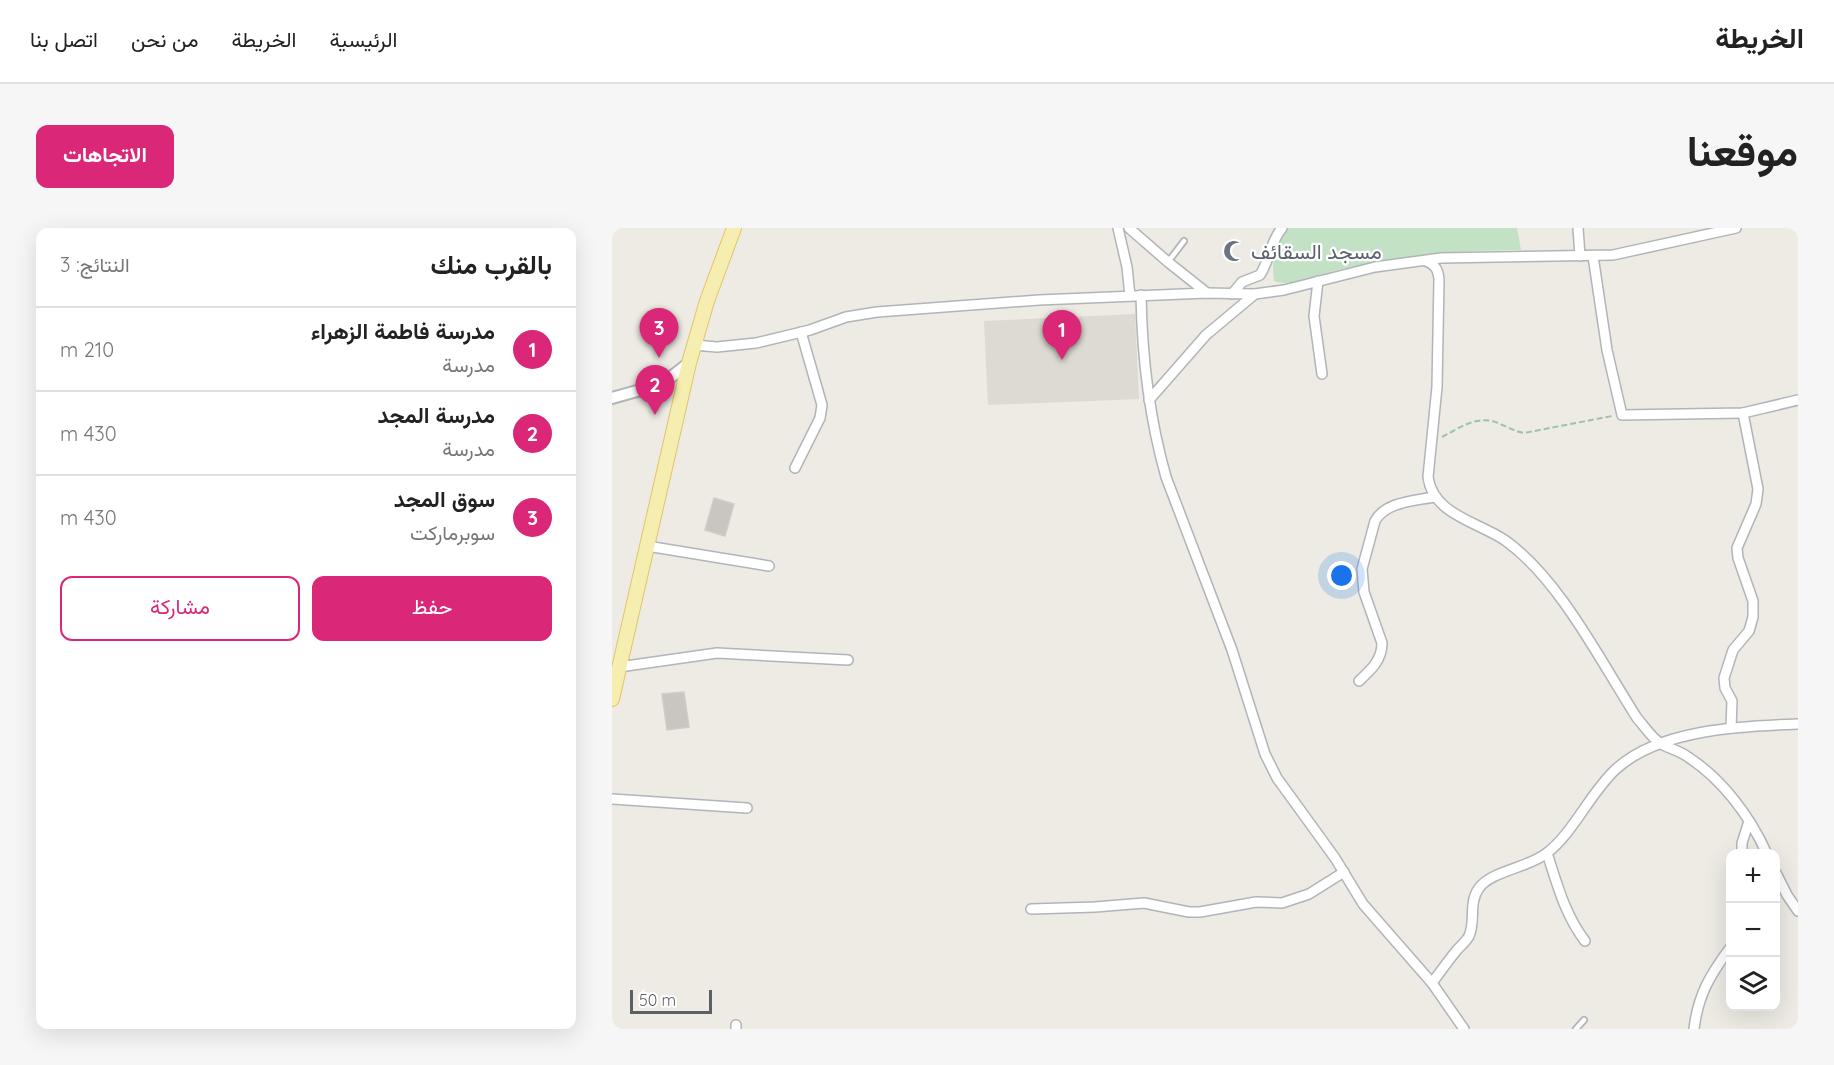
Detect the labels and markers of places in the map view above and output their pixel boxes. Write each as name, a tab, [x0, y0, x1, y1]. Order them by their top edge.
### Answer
place label: مسجد السقائف	[1251, 238, 1382, 264]
mosque icon: مسجد السقائف	[1222, 239, 1246, 263]
pin: 3	[640, 308, 678, 358]
pin: 1	[1042, 310, 1082, 360]
pin: 2	[636, 366, 675, 415]

